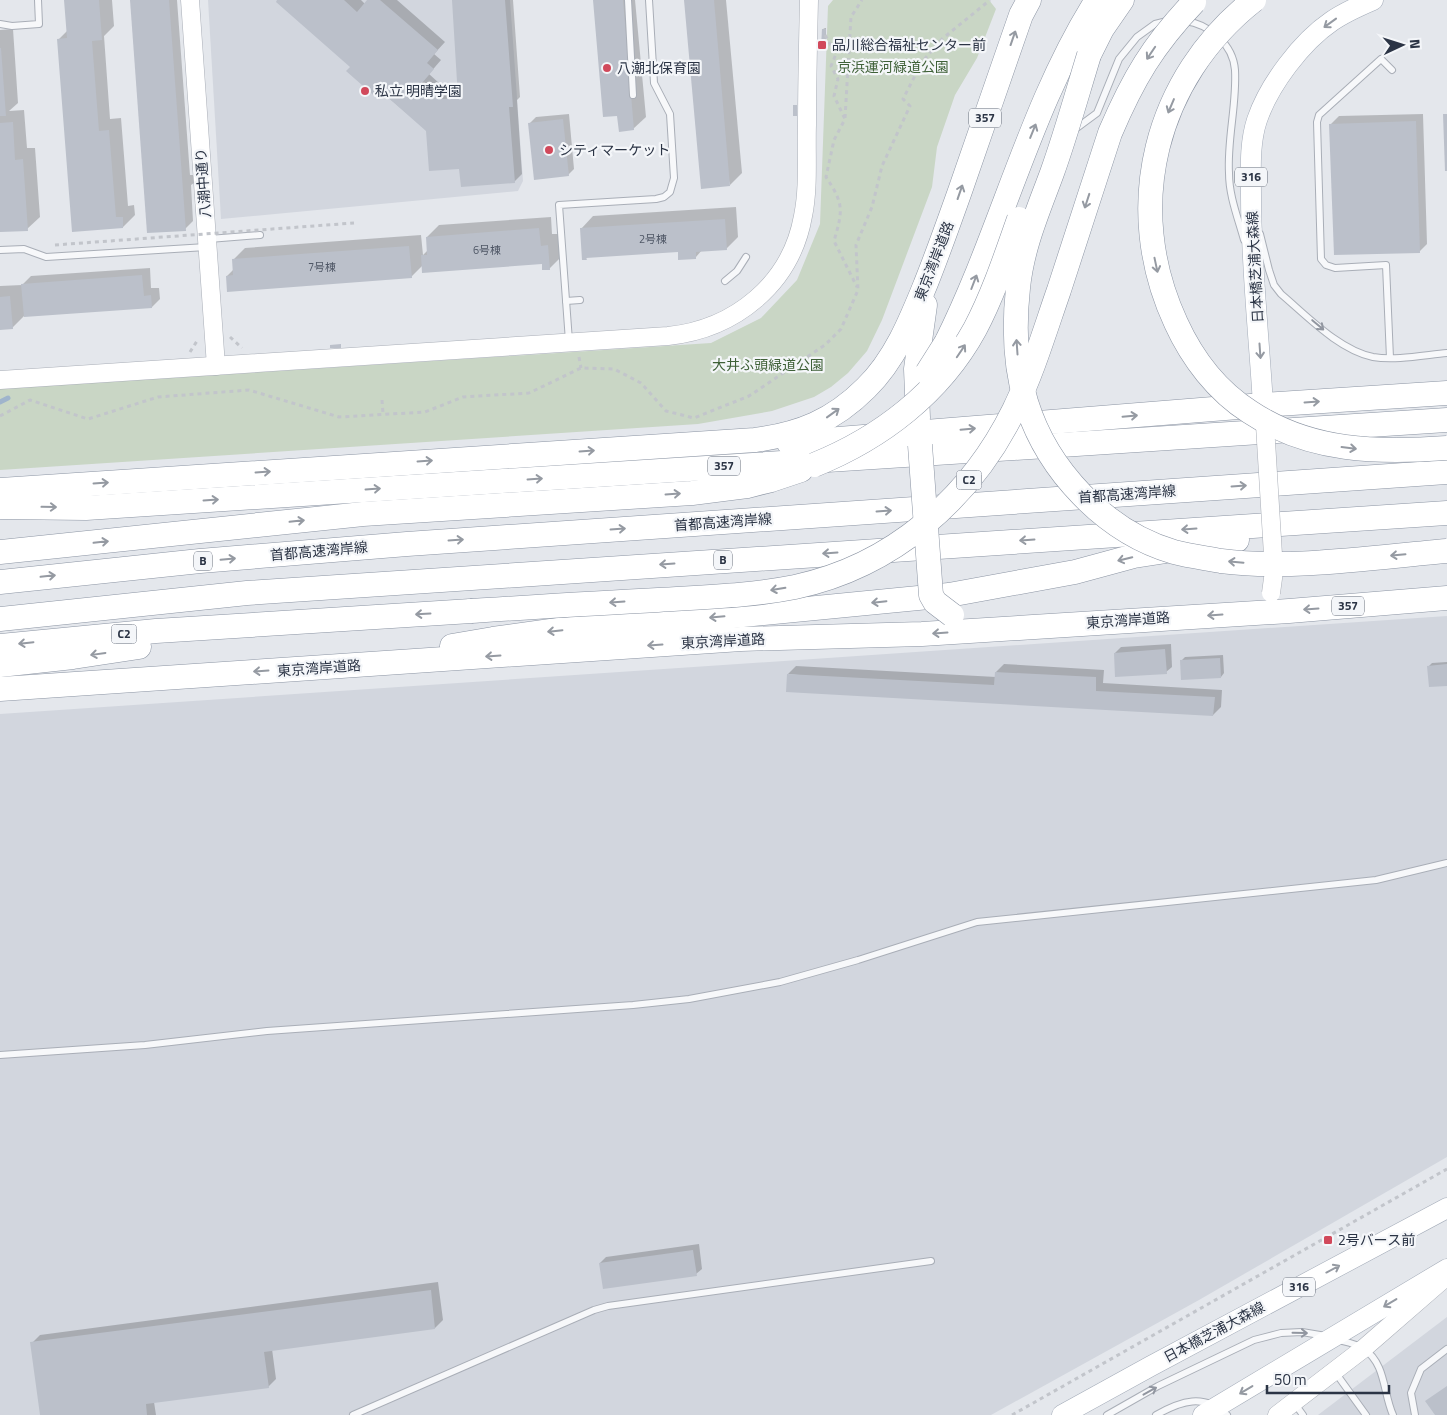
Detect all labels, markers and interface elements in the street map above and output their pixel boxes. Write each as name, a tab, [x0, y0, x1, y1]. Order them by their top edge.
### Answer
one-way arrow	[1323, 18, 1337, 28]
north arrow	[1377, 20, 1427, 70]
one-way arrow	[1009, 31, 1018, 47]
place label: 品川総合福祉センター前	[832, 34, 986, 55]
text: N	[1405, 38, 1426, 50]
marker: 品川総合福祉センター前	[816, 39, 828, 51]
one-way arrow	[1146, 45, 1156, 59]
park label: 京浜運河緑道公園	[837, 56, 949, 77]
place label: 八潮北保育園	[617, 57, 701, 78]
marker: 八潮北保育園	[601, 62, 613, 74]
place label: 私立 明晴学園	[375, 80, 462, 101]
marker: 私立 明晴学園	[359, 85, 371, 97]
one-way arrow	[1166, 98, 1176, 113]
road number: 357	[969, 109, 1001, 128]
one-way arrow	[1029, 124, 1038, 139]
place label: シティマーケット	[559, 139, 670, 160]
marker: シティマーケット	[543, 144, 555, 156]
street label: 八潮中通り	[190, 147, 215, 219]
road number: 316	[1235, 168, 1267, 186]
one-way arrow	[955, 184, 965, 200]
one-way arrow	[1082, 193, 1092, 209]
street label: 日本橋芝浦大森線	[1241, 211, 1268, 323]
street label: 東京湾岸道路	[909, 218, 958, 304]
house number: 2号棟	[639, 231, 667, 247]
house number: 6号棟	[473, 242, 501, 258]
one-way arrow	[1152, 257, 1161, 273]
house number: 7号棟	[308, 259, 336, 275]
one-way arrow	[969, 275, 979, 290]
one-way arrow	[1311, 320, 1324, 331]
one-way arrow	[1012, 339, 1021, 355]
one-way arrow	[1255, 343, 1265, 359]
one-way arrow	[956, 344, 966, 358]
park label: 大井ふ頭緑道公園	[712, 354, 824, 375]
one-way arrow	[1304, 397, 1320, 407]
one-way arrow	[826, 408, 840, 418]
one-way arrow	[1121, 411, 1137, 420]
one-way arrow	[959, 424, 975, 433]
one-way arrow	[1341, 443, 1357, 453]
one-way arrow	[579, 446, 595, 455]
road number: 357	[708, 456, 740, 476]
one-way arrow	[417, 457, 433, 466]
one-way arrow	[255, 467, 271, 477]
road number: C2	[956, 470, 982, 490]
one-way arrow	[527, 474, 543, 483]
one-way arrow	[93, 478, 109, 488]
street label: 首都高速湾岸線	[1077, 480, 1177, 507]
one-way arrow	[1230, 482, 1246, 491]
one-way arrow	[365, 485, 381, 494]
one-way arrow	[664, 490, 680, 499]
one-way arrow	[203, 495, 219, 504]
one-way arrow	[40, 502, 56, 512]
one-way arrow	[876, 506, 892, 515]
street label: 首都高速湾岸線	[673, 508, 773, 535]
one-way arrow	[289, 516, 305, 526]
one-way arrow	[609, 525, 625, 534]
one-way arrow	[1181, 525, 1197, 534]
one-way arrow	[1019, 535, 1035, 544]
street label: 首都高速湾岸線	[269, 536, 369, 565]
one-way arrow	[447, 536, 463, 545]
one-way arrow	[92, 537, 108, 546]
one-way arrow	[822, 548, 838, 557]
road number: B	[714, 550, 732, 570]
one-way arrow	[1391, 550, 1407, 560]
road number: B	[194, 552, 212, 570]
one-way arrow	[219, 554, 235, 564]
one-way arrow	[1117, 555, 1133, 564]
one-way arrow	[1229, 557, 1245, 567]
one-way arrow	[660, 559, 676, 568]
one-way arrow	[40, 572, 56, 581]
one-way arrow	[771, 585, 787, 595]
road number: 357	[1332, 596, 1364, 616]
one-way arrow	[871, 597, 887, 607]
one-way arrow	[609, 598, 625, 607]
one-way arrow	[1303, 604, 1319, 614]
street label: 東京湾岸道路	[1085, 606, 1171, 633]
one-way arrow	[415, 610, 431, 619]
one-way arrow	[1207, 610, 1223, 619]
one-way arrow	[709, 613, 725, 622]
road number: C2	[112, 624, 136, 644]
one-way arrow	[547, 626, 563, 635]
street label: 東京湾岸道路	[680, 628, 765, 653]
one-way arrow	[932, 628, 948, 637]
one-way arrow	[18, 639, 34, 648]
one-way arrow	[648, 640, 664, 650]
one-way arrow	[90, 649, 106, 659]
one-way arrow	[486, 652, 502, 661]
street label: 東京湾岸道路	[276, 654, 362, 681]
one-way arrow	[254, 667, 270, 676]
place label: 2号バース前	[1338, 1229, 1415, 1250]
marker: 2号バース前	[1322, 1234, 1334, 1246]
one-way arrow	[1325, 1264, 1340, 1274]
road number: 316	[1283, 1277, 1315, 1296]
street label: 日本橋芝浦大森線	[1159, 1296, 1268, 1367]
one-way arrow	[1384, 1298, 1398, 1308]
one-way arrow	[1291, 1328, 1307, 1337]
scale bar	[1267, 1362, 1390, 1394]
text: 50 m	[1274, 1368, 1307, 1391]
one-way arrow	[1239, 1385, 1253, 1395]
one-way arrow	[1142, 1386, 1157, 1396]

